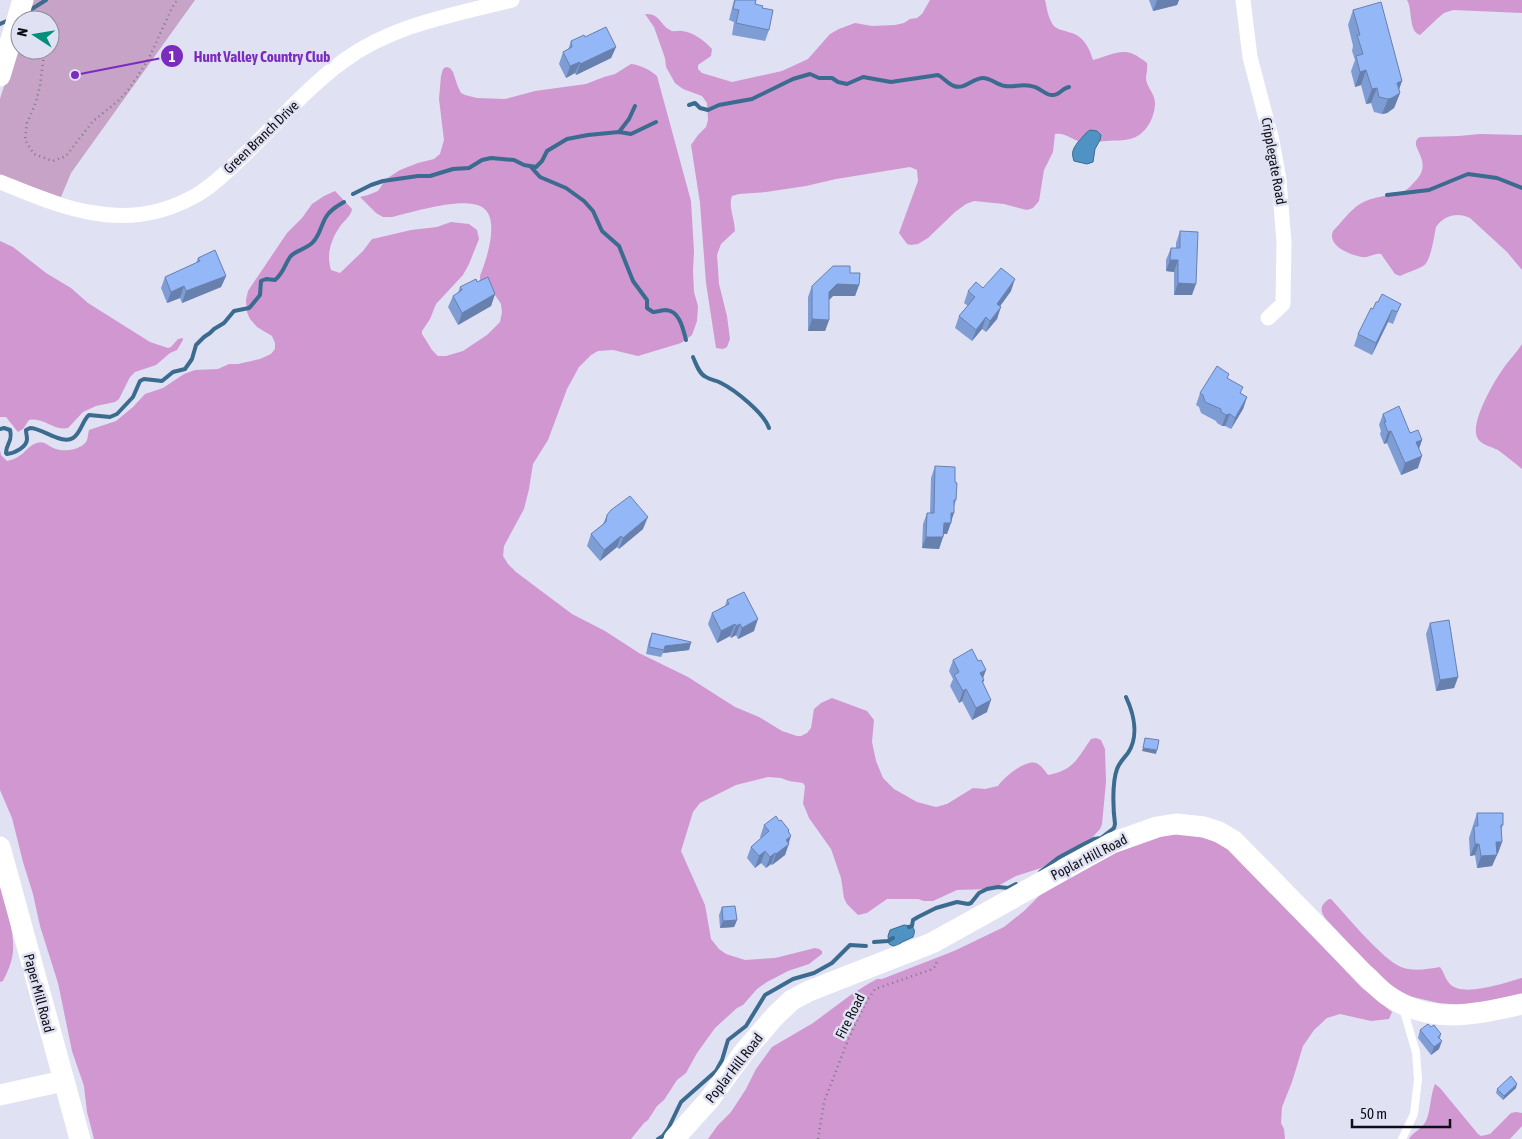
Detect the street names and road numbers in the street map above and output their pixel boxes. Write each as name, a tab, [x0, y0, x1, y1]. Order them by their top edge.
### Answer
street label: Green Branch Drive	[220, 97, 302, 177]
street label: Cripplegate Road	[1258, 116, 1290, 206]
street label: Poplar Hill Road	[1048, 831, 1130, 883]
street label: Paper Mill Road	[21, 952, 57, 1034]
street label: Fire Road	[832, 991, 868, 1041]
street label: Poplar Hill Road	[702, 1030, 766, 1106]

